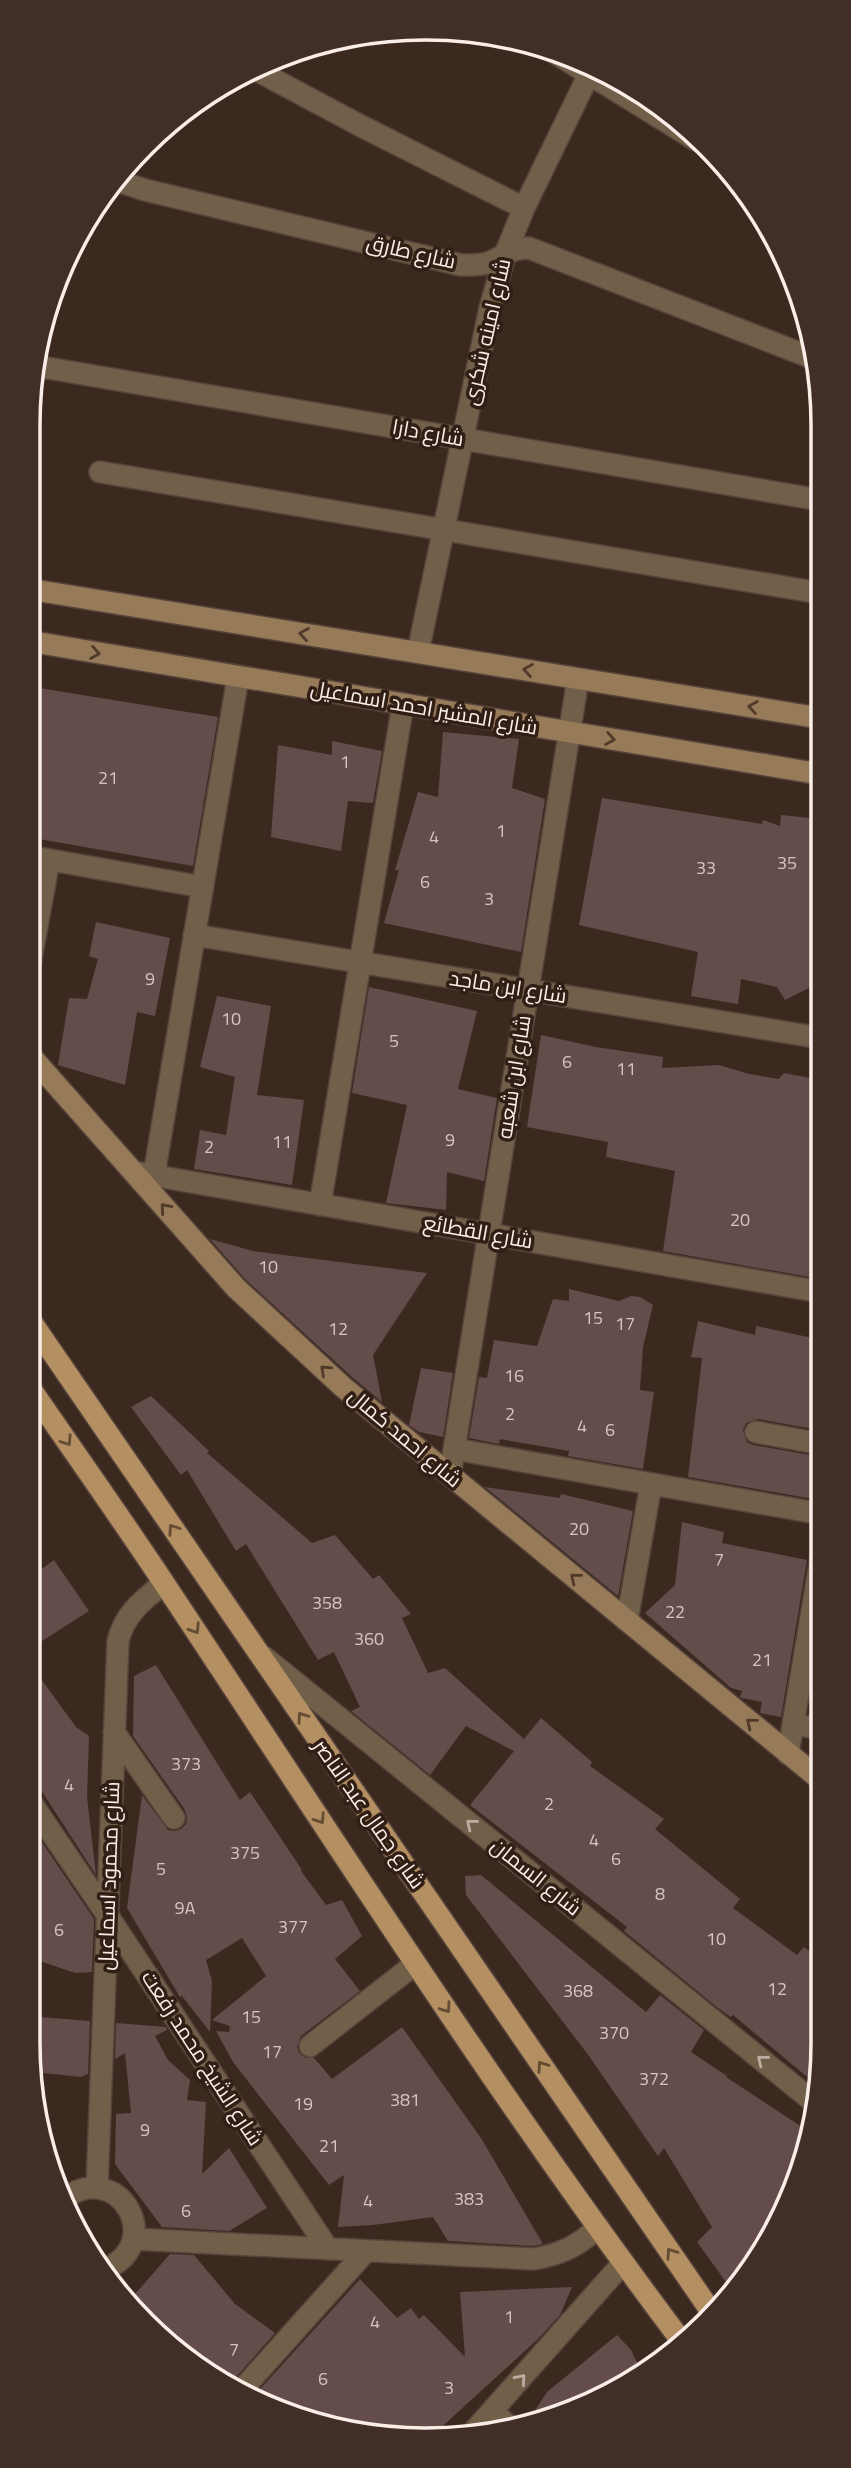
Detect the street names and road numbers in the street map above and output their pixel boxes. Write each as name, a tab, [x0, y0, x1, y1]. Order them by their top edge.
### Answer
street label: شارع طارق	[363, 225, 459, 277]
street label: شارع امينه شكرى	[454, 255, 518, 408]
street label: شارع دارا	[390, 410, 467, 454]
street label: شارع المشير احمد اسماعيل	[308, 671, 540, 743]
street label: شارع ابن ماجد	[447, 961, 569, 1011]
street label: شارع ابن شعبه	[487, 1013, 539, 1141]
street label: شارع القطائع	[421, 1206, 536, 1256]
street label: شارع احمد كمال	[342, 1380, 470, 1495]
street label: شارع جمال عبد الناصر	[305, 1731, 434, 1895]
street label: شارع محمود اسماعيل	[89, 1781, 127, 1971]
street label: شارع السمان	[484, 1829, 589, 1923]
street label: شارع الشيخ محمد رفعت	[134, 1963, 272, 2152]

